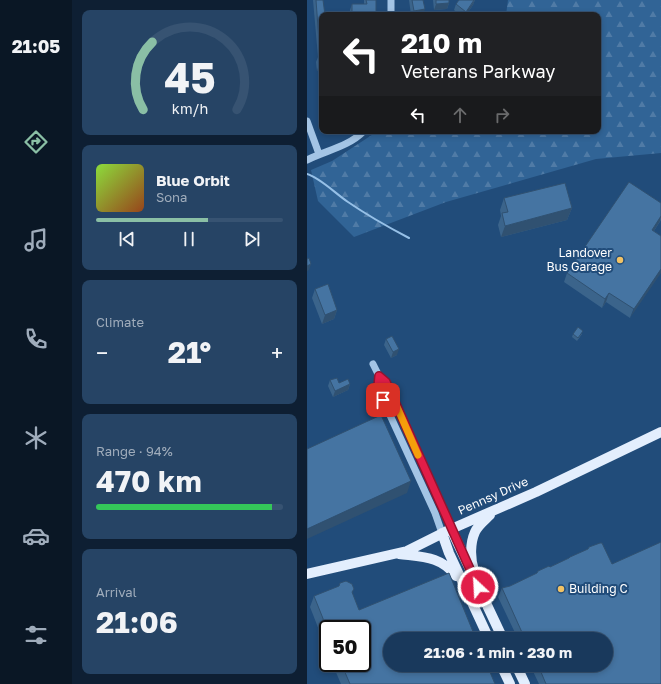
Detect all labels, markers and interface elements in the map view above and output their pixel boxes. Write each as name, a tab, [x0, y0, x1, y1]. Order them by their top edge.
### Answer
text: 210 m	[401, 26, 482, 59]
icon: left	[335, 28, 387, 80]
text: 21:05	[12, 35, 60, 57]
text: 45	[164, 52, 215, 102]
text: Veterans Parkway	[401, 60, 555, 82]
text: km/h	[171, 100, 208, 117]
icon: left	[407, 104, 429, 126]
icon: ahead	[449, 104, 471, 126]
icon: right	[491, 104, 513, 126]
icon: directions	[22, 128, 50, 156]
text: Blue Orbit	[156, 171, 230, 189]
text: Sona	[156, 189, 187, 205]
icon: music	[22, 226, 50, 254]
icon: previous	[116, 228, 138, 250]
icon: pause	[178, 228, 200, 250]
icon: next	[241, 228, 263, 250]
place label: Landover Bus Garage	[546, 245, 612, 274]
marker: Landover Bus Garage	[615, 255, 625, 265]
text: Climate	[96, 314, 144, 330]
icon: phone	[22, 325, 50, 353]
text: 21°	[168, 334, 211, 370]
text: −	[96, 339, 108, 366]
text: +	[271, 339, 283, 366]
pin	[366, 383, 400, 417]
icon: arrive	[372, 389, 394, 411]
icon: climate	[22, 424, 50, 452]
text: Range · 94%	[96, 443, 173, 459]
text: 470 km	[96, 463, 202, 499]
street label: Pennsy Drive	[455, 473, 530, 518]
icon: car	[22, 522, 50, 550]
position arrow	[457, 566, 499, 608]
place label: Building C	[569, 581, 628, 596]
text: Arrival	[96, 584, 137, 600]
marker: Building C	[556, 584, 566, 594]
text: 21:06	[96, 604, 178, 640]
speed limit sign: 50	[319, 620, 371, 672]
icon: filters	[22, 621, 50, 649]
text: 21:06 · 1 min · 230 m	[424, 643, 572, 661]

